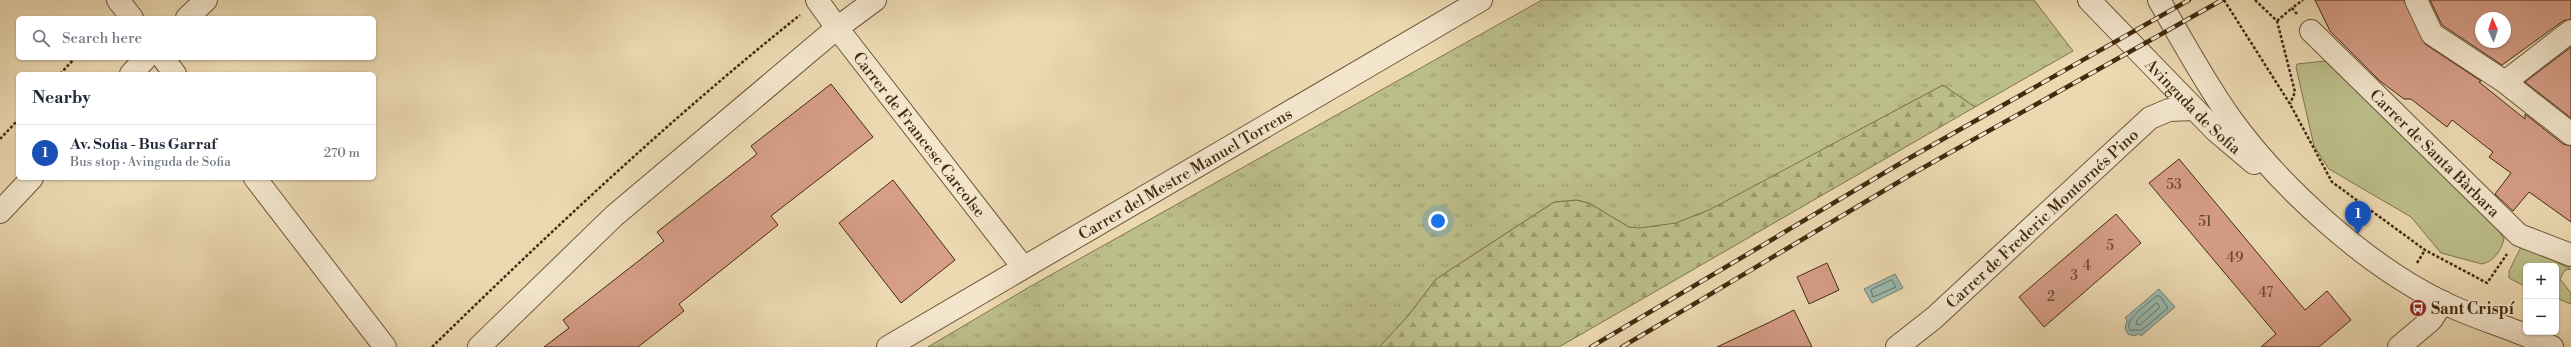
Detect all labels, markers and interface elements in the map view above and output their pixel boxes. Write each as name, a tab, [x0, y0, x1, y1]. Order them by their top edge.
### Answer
north arrow	[2475, 12, 2511, 48]
search box	[16, 16, 376, 60]
icon: search	[30, 27, 52, 49]
text: Search here	[62, 29, 142, 48]
street label: Carrer de Francesc Carcolse	[848, 48, 989, 222]
street label: Avinguda de Sofia	[2140, 54, 2246, 159]
street label: Carrer de Santa Bàrbara	[2365, 85, 2504, 222]
text: Nearby	[32, 87, 91, 109]
street label: Carrer del Mestre Manuel Torrens	[1075, 104, 1296, 245]
street label: Carrer de Frederic Montornés Pino	[1942, 125, 2143, 313]
text: Av. Sofia - Bus Garraf	[70, 135, 216, 154]
text: 1	[42, 145, 48, 161]
text: 270 m	[324, 145, 360, 161]
text: Bus stop · Avinguda de Sofia	[70, 154, 231, 170]
house number: 53	[2166, 176, 2182, 194]
pin: 1	[2345, 201, 2371, 234]
your location	[1428, 211, 1448, 231]
house number: 51	[2198, 213, 2212, 231]
house number: 5	[2106, 237, 2114, 255]
house number: 49	[2227, 249, 2243, 267]
house number: 4	[2083, 257, 2091, 275]
map controls	[2523, 263, 2559, 335]
button: +	[2523, 263, 2559, 299]
house number: 3	[2070, 267, 2078, 285]
house number: 47	[2259, 284, 2273, 302]
house number: 2	[2047, 288, 2055, 306]
bus stop icon: Sant Crispí	[2408, 298, 2428, 318]
place label: Sant Crispí	[2431, 299, 2515, 319]
button: −	[2523, 299, 2559, 335]

